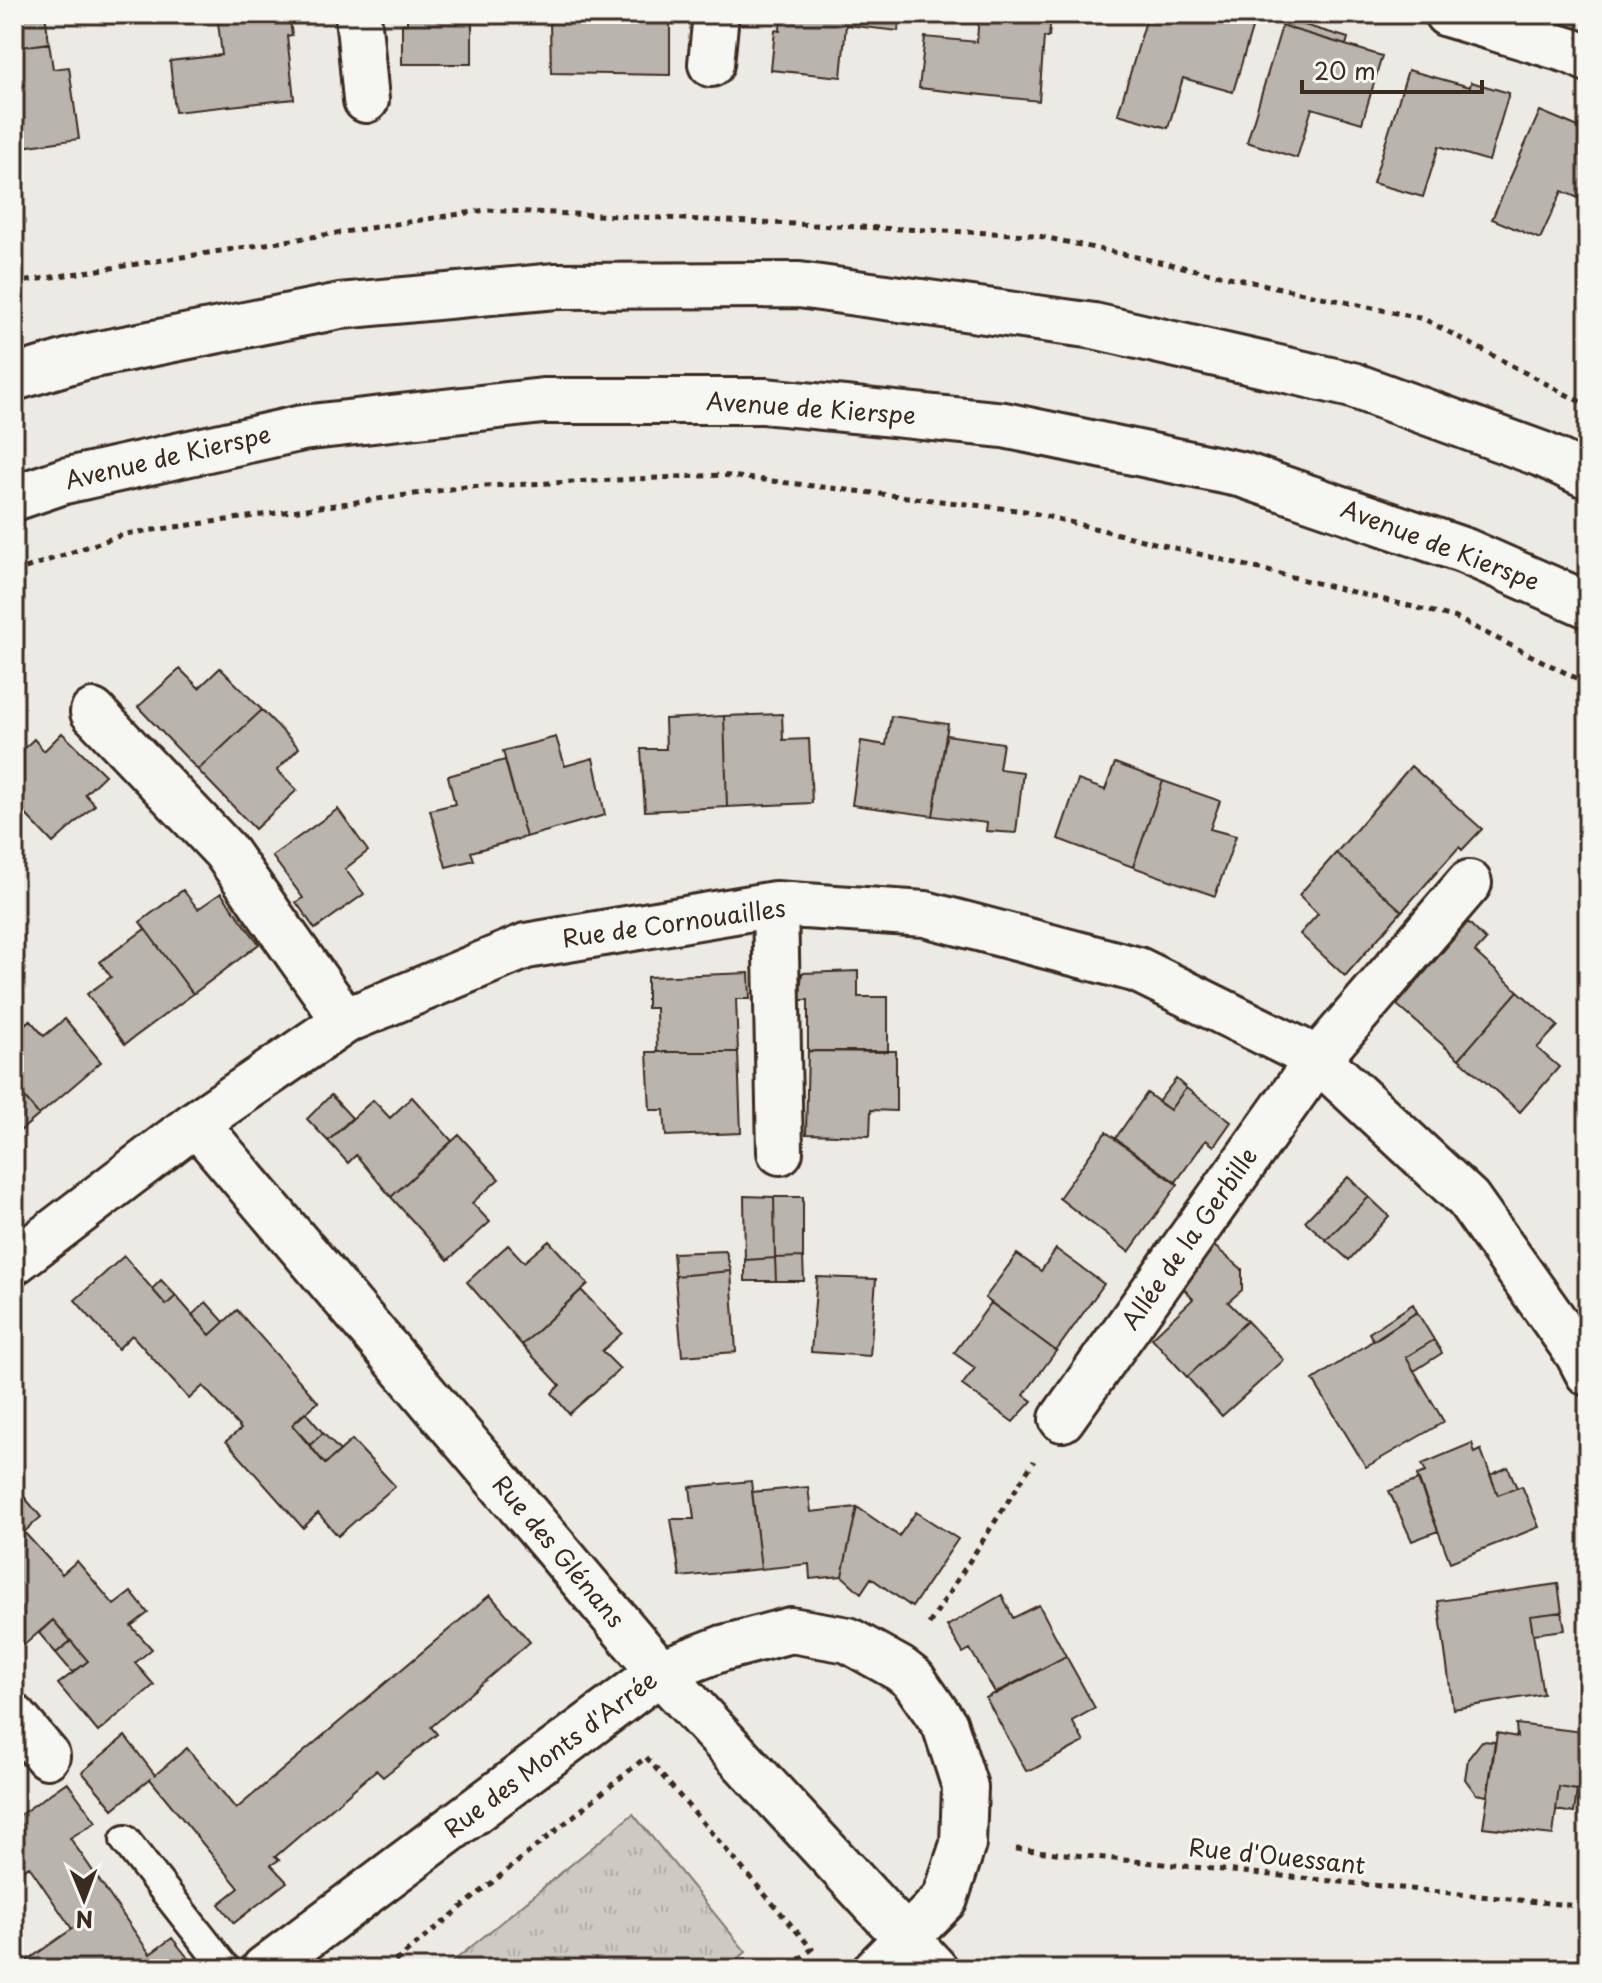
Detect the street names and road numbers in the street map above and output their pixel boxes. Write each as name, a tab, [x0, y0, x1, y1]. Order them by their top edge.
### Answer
street label: Avenue de Kierspe	[705, 382, 917, 432]
street label: Avenue de Kierspe	[61, 415, 274, 497]
street label: Avenue de Kierspe	[1336, 490, 1545, 599]
street label: Rue de Cornouailles	[560, 889, 788, 955]
street label: Allée de la Gerbille	[1112, 1139, 1265, 1336]
street label: Rue des Glénans	[485, 1467, 634, 1635]
street label: Rue des Monts d'Arrée	[436, 1661, 664, 1846]
street label: Rue d'Ouessant	[1187, 1828, 1367, 1882]

